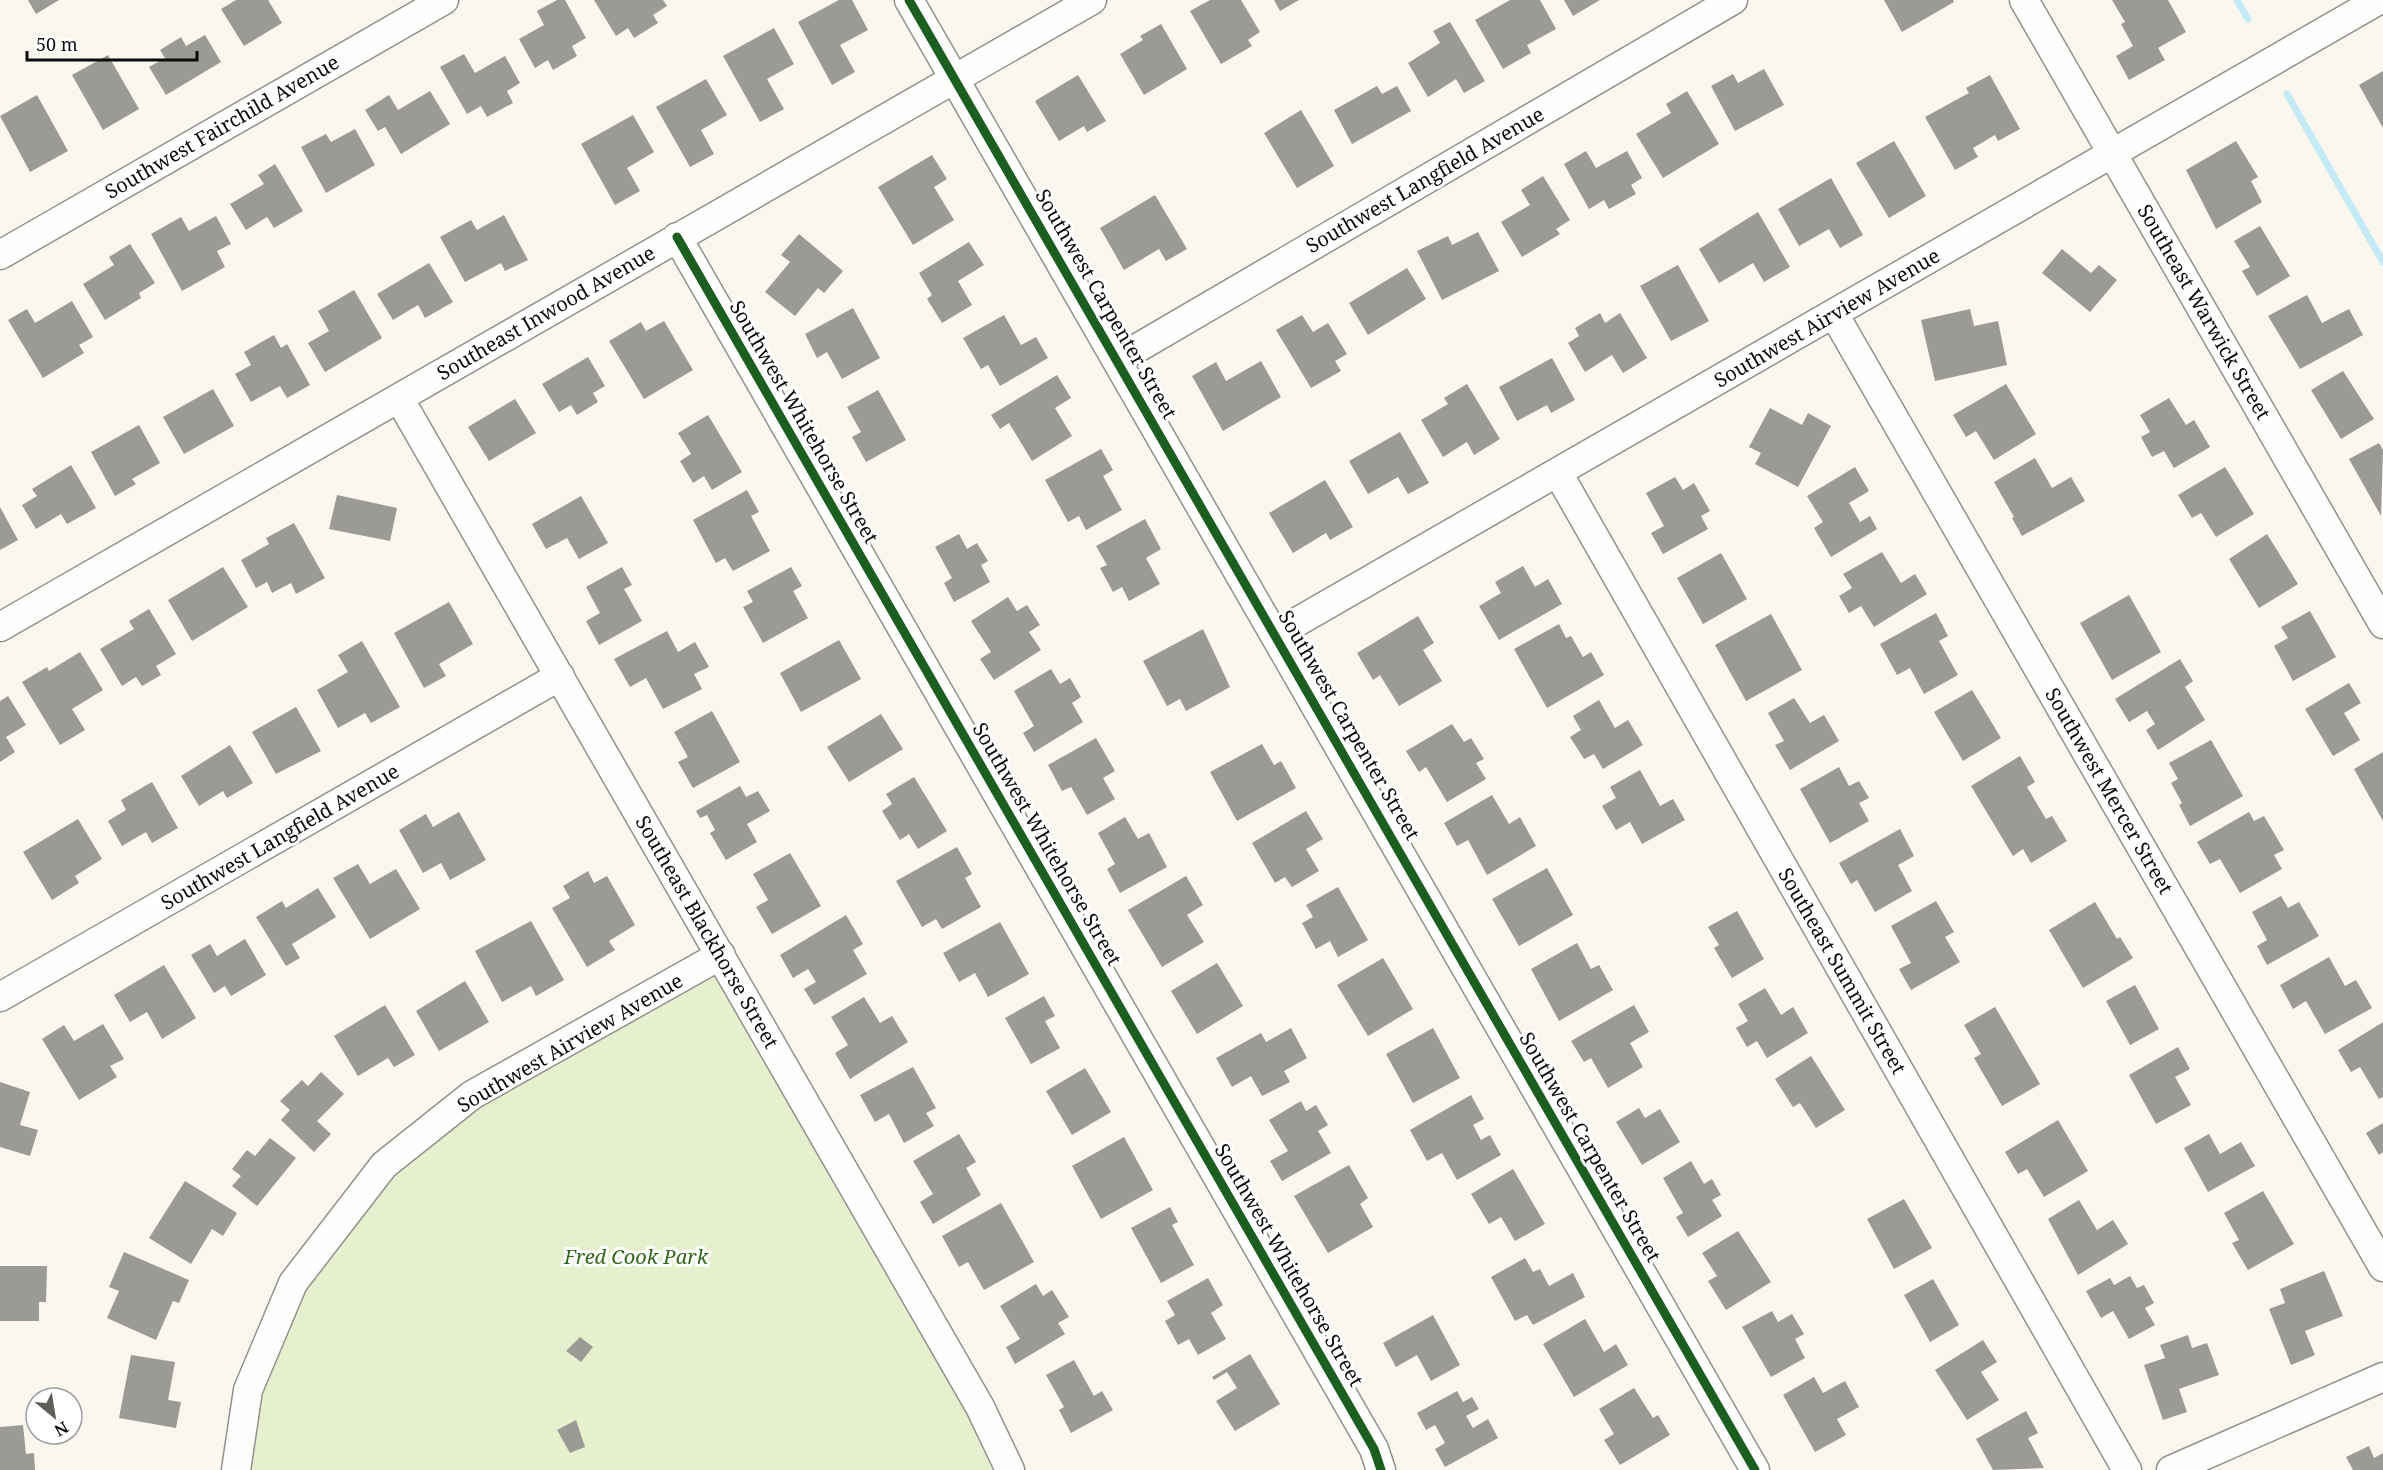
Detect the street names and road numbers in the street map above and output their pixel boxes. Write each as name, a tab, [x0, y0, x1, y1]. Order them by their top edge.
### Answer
street label: Southwest Fairchild Avenue	[100, 48, 344, 205]
street label: Southwest Langfield Avenue	[1301, 100, 1549, 259]
street label: Southwest Carpenter Street	[1029, 184, 1183, 424]
street label: Southeast Warwick Street	[2132, 199, 2277, 424]
street label: Southeast Inwood Avenue	[432, 239, 660, 386]
street label: Southwest Airview Avenue	[1709, 242, 1945, 393]
street label: Southwest Whitehorse Street	[724, 295, 885, 548]
street label: Southwest Carpenter Street	[1272, 605, 1426, 845]
street label: Southwest Mercer Street	[2039, 683, 2180, 899]
street label: Southwest Whitehorse Street	[967, 717, 1128, 970]
street label: Southwest Langfield Avenue	[156, 757, 404, 916]
street label: Southeast Blackhorse Street	[630, 810, 785, 1053]
street label: Southeast Summit Street	[1772, 863, 1913, 1079]
street label: Southwest Airview Avenue	[452, 967, 688, 1118]
street label: Southwest Carpenter Street	[1513, 1027, 1667, 1267]
street label: Southwest Whitehorse Street	[1209, 1138, 1370, 1391]

